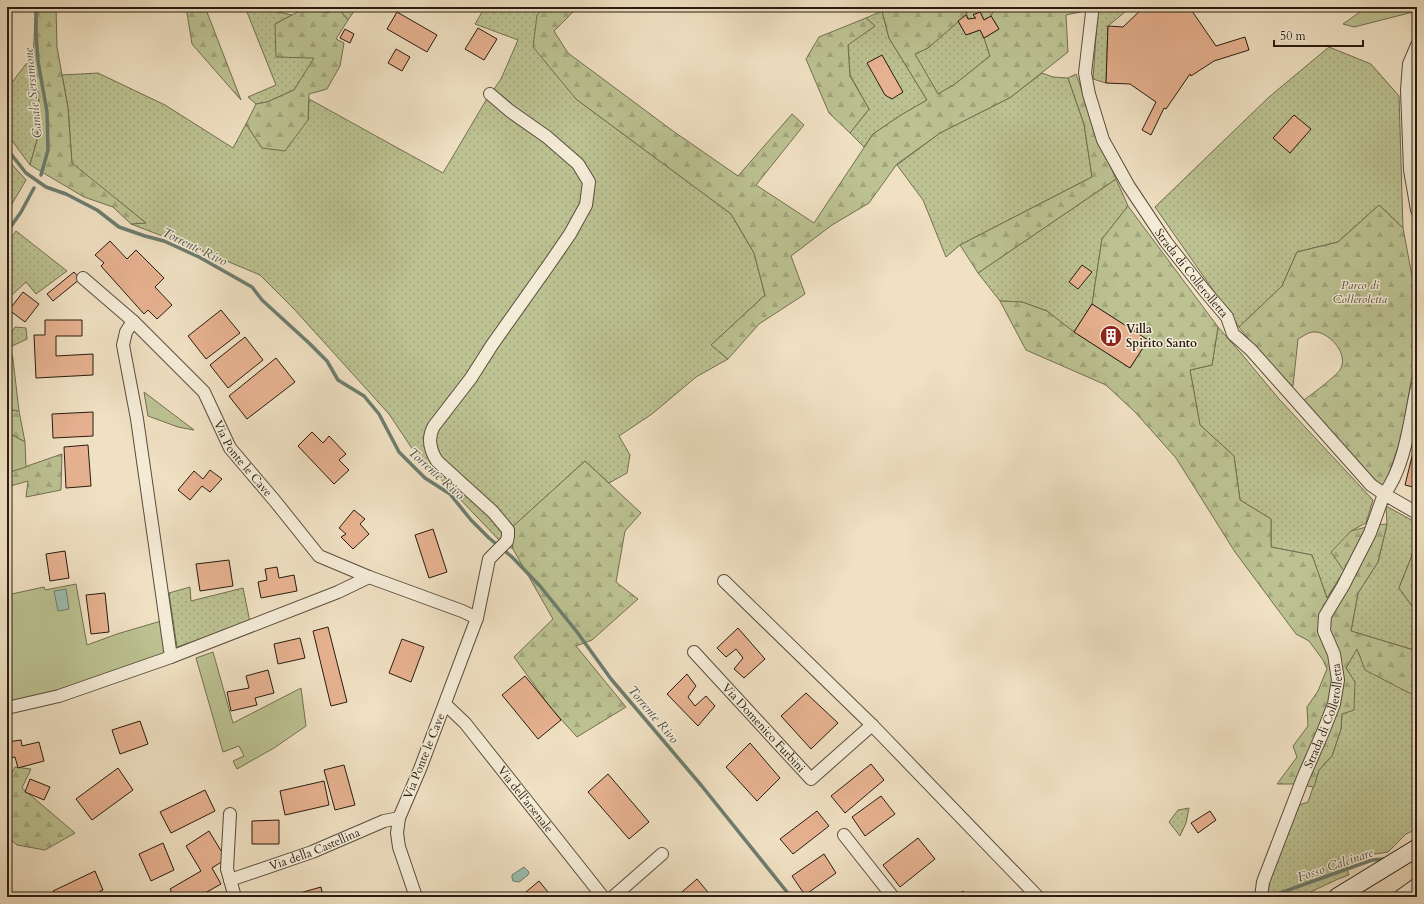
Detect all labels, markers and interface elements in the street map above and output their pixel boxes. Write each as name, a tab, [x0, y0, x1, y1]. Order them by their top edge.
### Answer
scale bar	[1274, 22, 1363, 48]
text: 50 m	[1280, 28, 1307, 44]
water label: Canale Sersimone	[19, 46, 47, 139]
water label: Torrente Rivo	[159, 223, 230, 270]
street label: Strada di Collerolletta	[1151, 225, 1232, 321]
park label: Parco di Colleroletta	[1333, 277, 1388, 307]
place label: Villa Spirito Santo	[1126, 321, 1197, 351]
building icon: Villa Spirito Santo	[1098, 323, 1124, 349]
street label: Via Ponte le Cave	[210, 418, 276, 500]
water label: Torrente Rivo	[404, 444, 468, 504]
street label: Strada di Collerolletta	[1300, 661, 1346, 771]
street label: Via Domenico Furbini	[719, 680, 809, 776]
water label: Torrente Rivo	[624, 682, 683, 747]
street label: Via Ponte le Cave	[400, 711, 448, 801]
street label: Via dell'arsenale	[494, 763, 557, 836]
street label: Via della Castellina	[267, 824, 363, 874]
water label: Fosso Calcinare	[1295, 843, 1377, 886]

